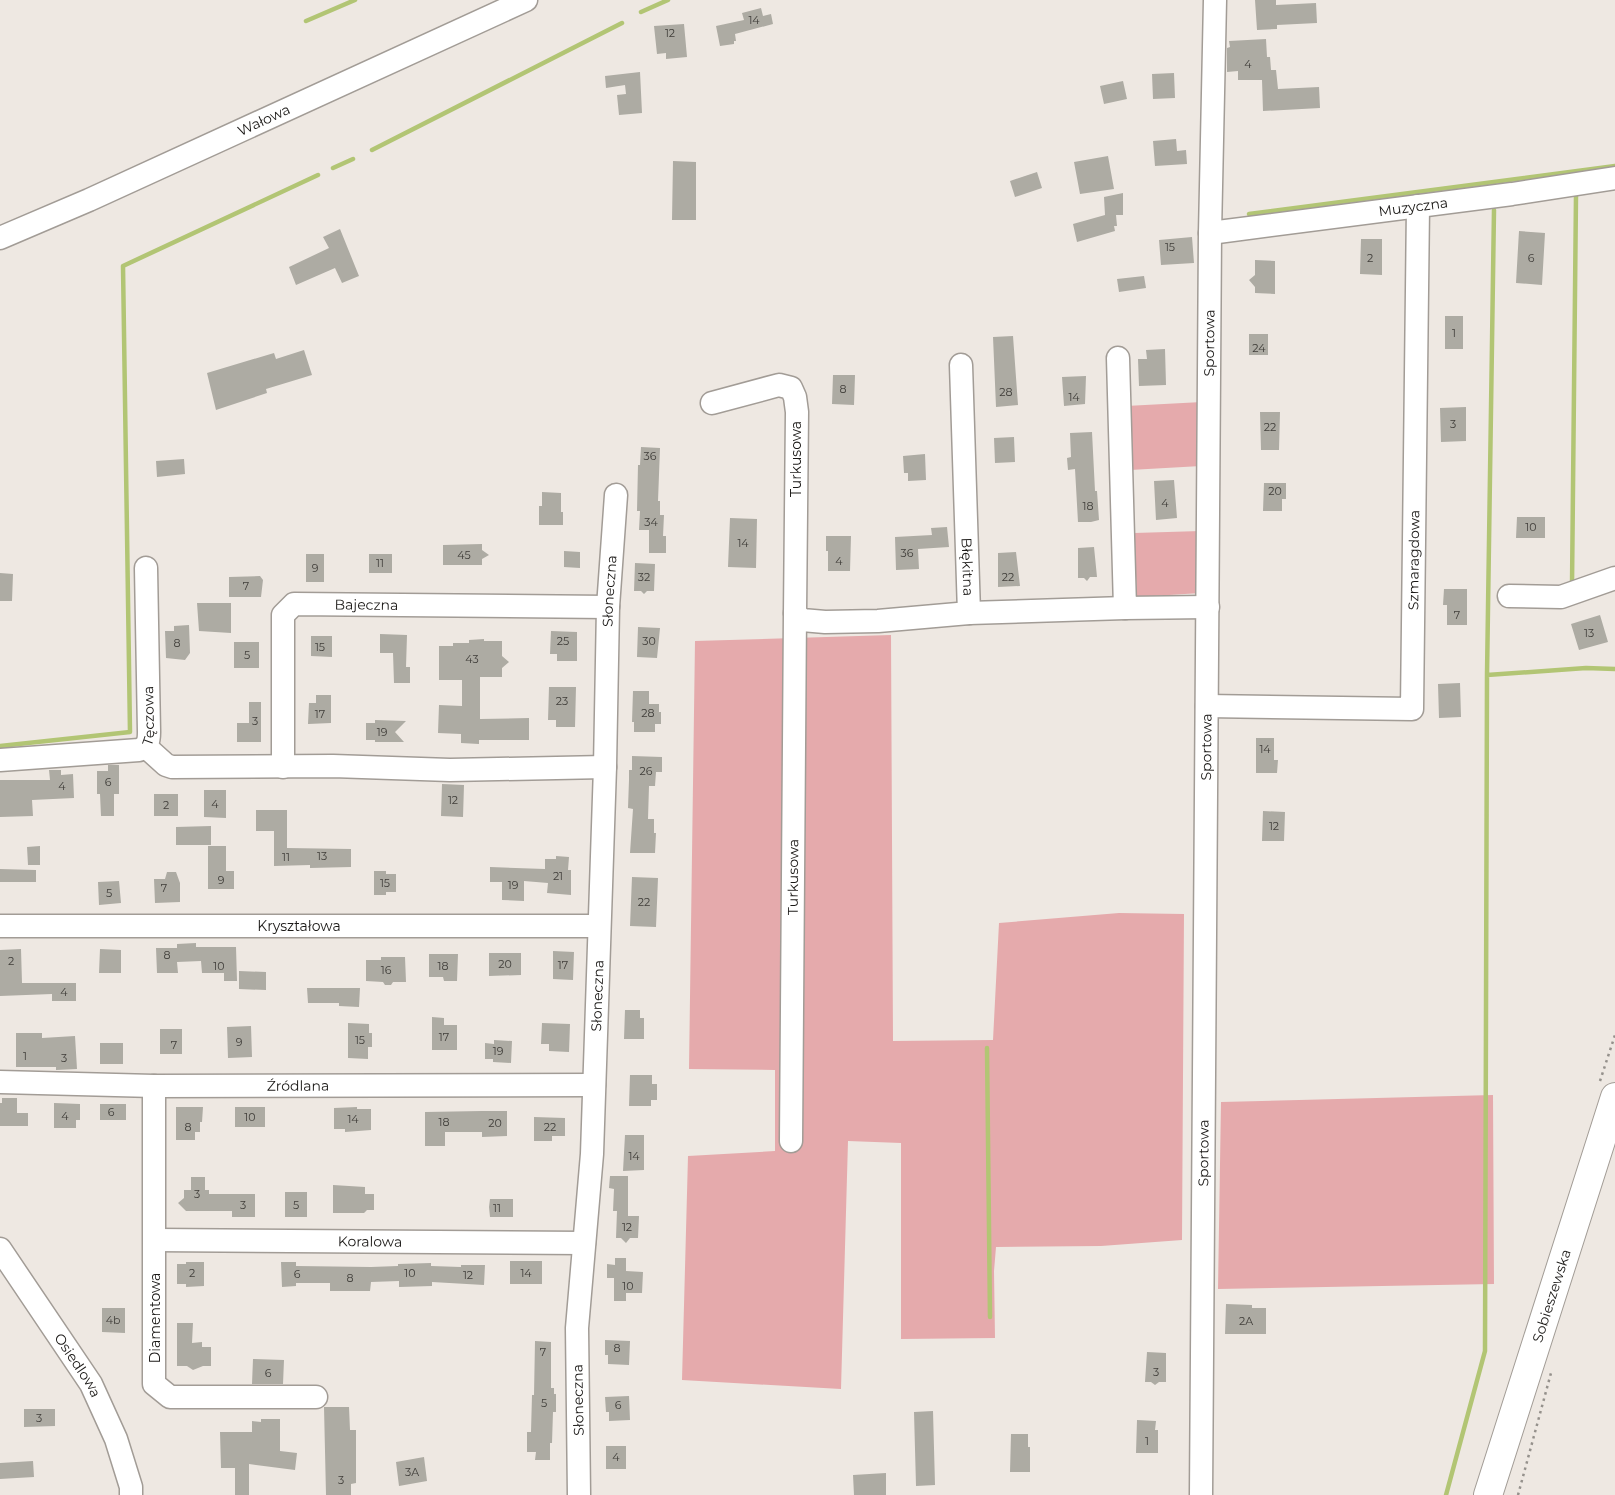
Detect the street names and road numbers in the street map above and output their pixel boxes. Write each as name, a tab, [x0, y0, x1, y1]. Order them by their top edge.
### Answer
street label: Wałowa	[235, 100, 293, 140]
street label: Muzyczna	[1378, 193, 1449, 220]
street label: Sportowa	[1200, 309, 1218, 377]
street label: Turkusowa	[787, 421, 805, 497]
street label: Szmaragdowa	[1404, 510, 1423, 610]
street label: Błękitna	[958, 537, 977, 596]
street label: Słoneczna	[599, 554, 621, 627]
street label: Bajeczna	[334, 595, 398, 614]
street label: Tęczowa	[138, 686, 158, 748]
street label: Sportowa	[1197, 713, 1216, 781]
street label: Turkusowa	[784, 839, 802, 915]
street label: Kryształowa	[257, 917, 341, 935]
street label: Słoneczna	[587, 960, 608, 1032]
street label: Źródlana	[267, 1077, 329, 1095]
street label: Sportowa	[1194, 1119, 1213, 1187]
street label: Koralowa	[338, 1232, 402, 1251]
street label: Sobieszewska	[1528, 1247, 1575, 1345]
street label: Diamentowa	[146, 1273, 164, 1363]
street label: Osiedlowa	[50, 1330, 105, 1400]
street label: Słoneczna	[568, 1364, 588, 1436]

